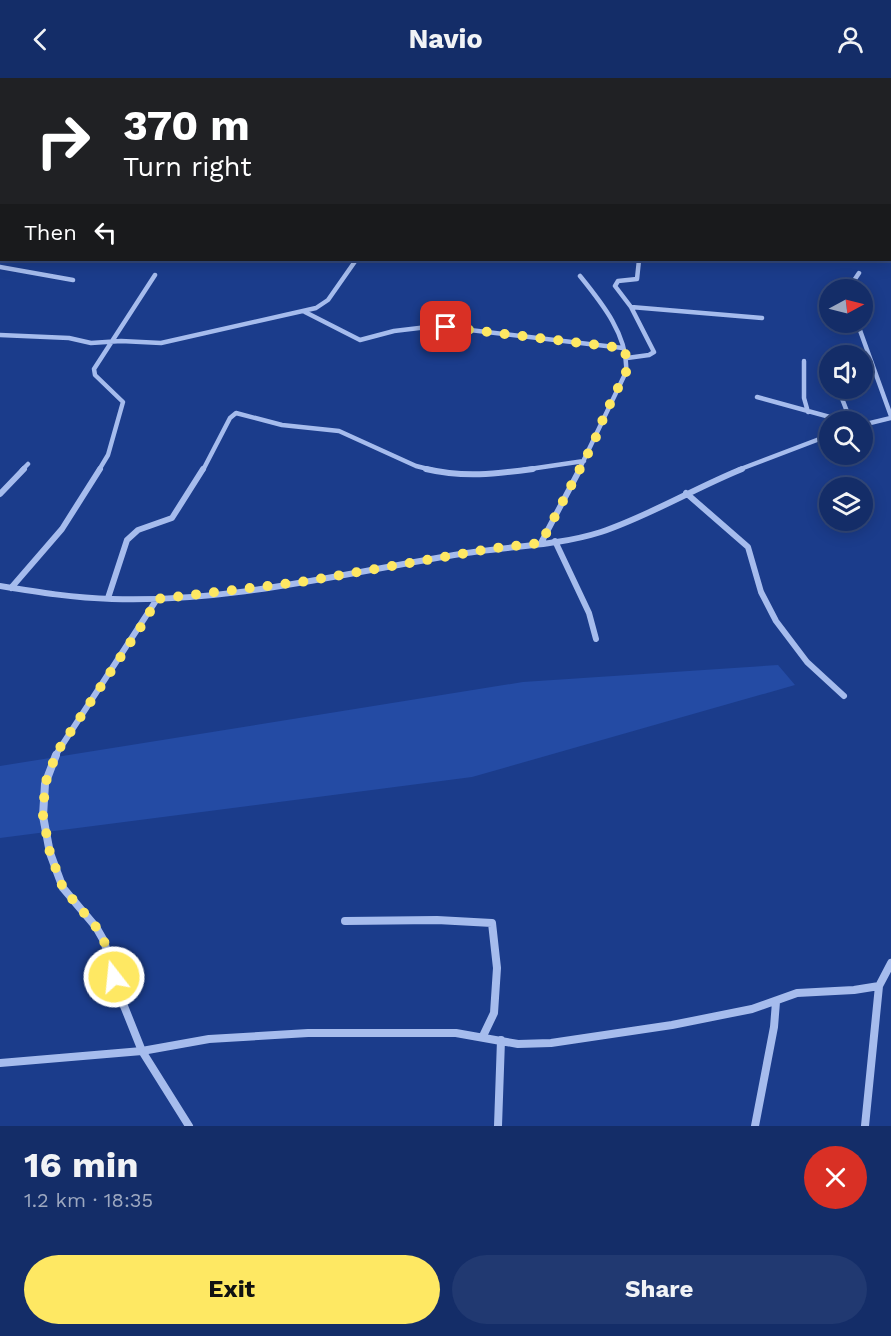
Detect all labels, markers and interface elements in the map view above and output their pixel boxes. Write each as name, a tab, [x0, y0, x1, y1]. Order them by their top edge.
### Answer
icon: back	[24, 23, 57, 56]
text: Navio	[408, 23, 483, 55]
icon: person	[834, 23, 867, 56]
text: 370 m	[123, 101, 250, 150]
icon: right	[24, 102, 102, 180]
text: Turn right	[123, 151, 252, 183]
icon: left	[89, 216, 122, 249]
text: Then	[24, 220, 77, 245]
north arrow	[819, 279, 873, 333]
map controls	[819, 279, 873, 531]
pin	[420, 301, 471, 352]
icon: arrive	[429, 310, 462, 343]
button: sound	[819, 345, 873, 399]
button: search	[819, 411, 873, 465]
button: layers	[819, 477, 873, 531]
position arrow	[82, 945, 146, 1009]
text: 16 min	[24, 1144, 139, 1186]
button: close	[804, 1146, 867, 1209]
text: 1.2 km · 18:35	[24, 1188, 153, 1212]
button: Exit	[24, 1255, 440, 1324]
button: Share	[452, 1255, 867, 1324]

